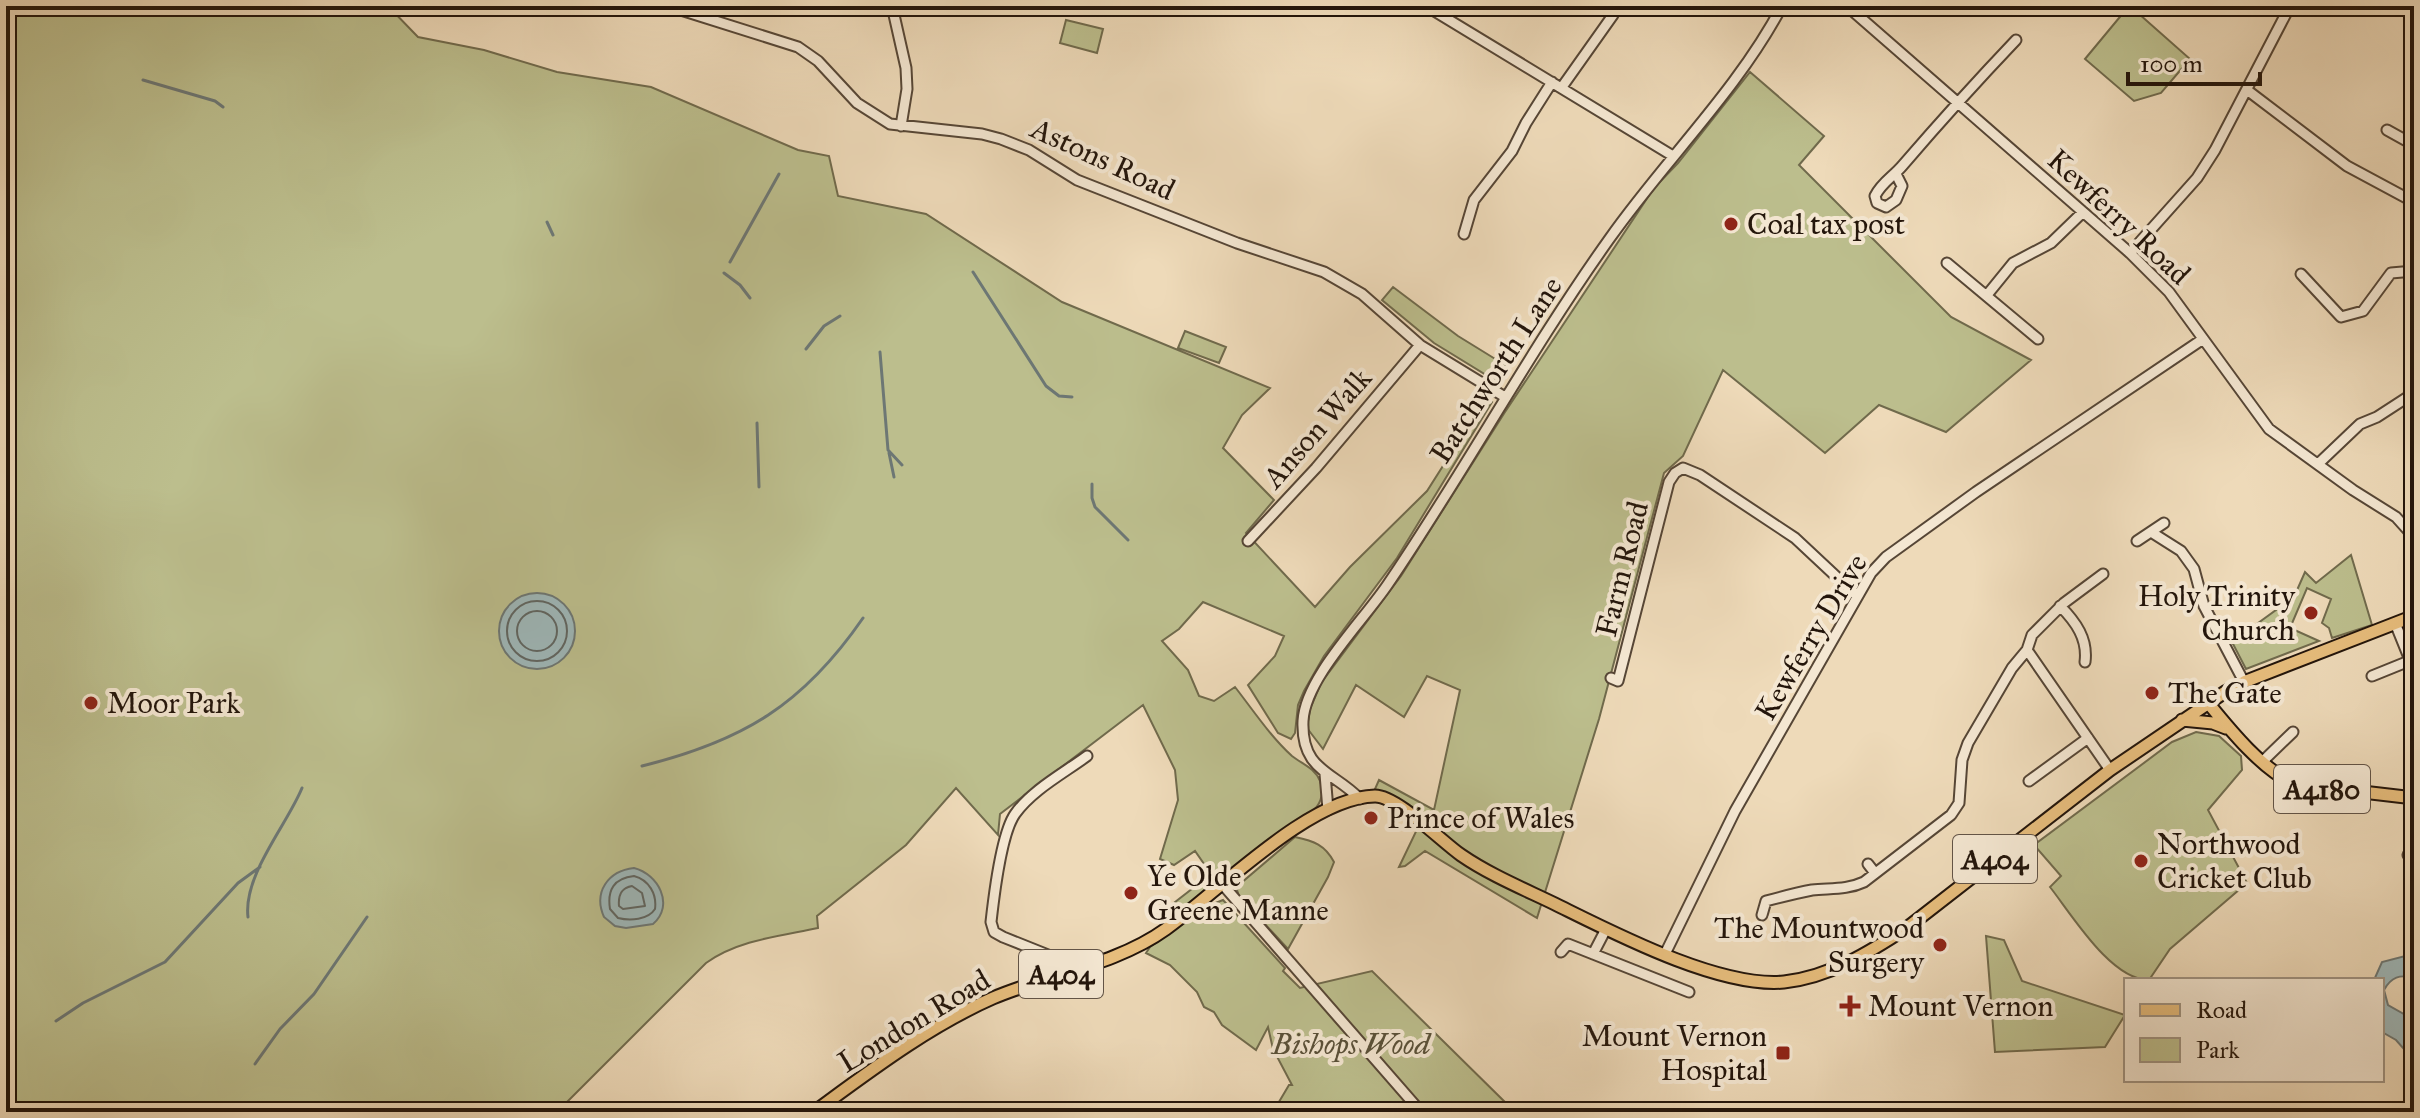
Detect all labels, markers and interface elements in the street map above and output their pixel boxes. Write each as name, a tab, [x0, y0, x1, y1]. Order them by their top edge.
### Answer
scale bar	[2128, 36, 2260, 86]
text: 100 m	[2140, 49, 2203, 79]
street label: Astons Road	[1023, 109, 1181, 208]
street label: Kewferry Road	[2040, 142, 2198, 292]
place label: Coal tax post	[1747, 206, 1905, 242]
marker: Coal tax post	[1722, 215, 1740, 233]
street label: Batchworth Lane	[1422, 270, 1570, 470]
street label: Anson Walk	[1254, 361, 1379, 497]
street label: Farm Road	[1588, 497, 1656, 641]
street label: Kewferry Drive	[1747, 547, 1875, 727]
place label: Holy Trinity Church	[2138, 578, 2296, 648]
marker: Holy Trinity Church	[2302, 604, 2320, 622]
place label: The Gate	[2168, 675, 2282, 711]
marker: The Gate	[2143, 684, 2161, 702]
place label: Moor Park	[107, 685, 240, 721]
marker: Moor Park	[82, 694, 100, 712]
road number: A4180	[2274, 765, 2370, 813]
place label: Prince of Wales	[1387, 800, 1574, 836]
marker: Prince of Wales	[1362, 809, 1380, 827]
place label: Northwood Cricket Club	[2157, 826, 2312, 896]
road number: A404	[1953, 835, 2037, 883]
marker: Northwood Cricket Club	[2132, 852, 2150, 870]
place label: Ye Olde Greene Manne	[1147, 858, 1329, 928]
marker: Ye Olde Greene Manne	[1122, 884, 1140, 902]
place label: The Mountwood Surgery	[1714, 910, 1925, 980]
marker: The Mountwood Surgery	[1931, 936, 1949, 954]
road number: A404	[1019, 950, 1103, 998]
street label: London Road	[832, 962, 996, 1080]
legend	[2124, 978, 2384, 1082]
place label: Mount Vernon	[1868, 988, 2053, 1024]
marker: Mount Vernon	[1839, 995, 1861, 1017]
text: Road	[2196, 995, 2247, 1025]
place label: Mount Vernon Hospital	[1582, 1018, 1768, 1088]
park label: Bishops Wood	[1270, 1026, 1432, 1063]
text: Park	[2196, 1035, 2240, 1065]
marker: Mount Vernon Hospital	[1774, 1044, 1792, 1062]

